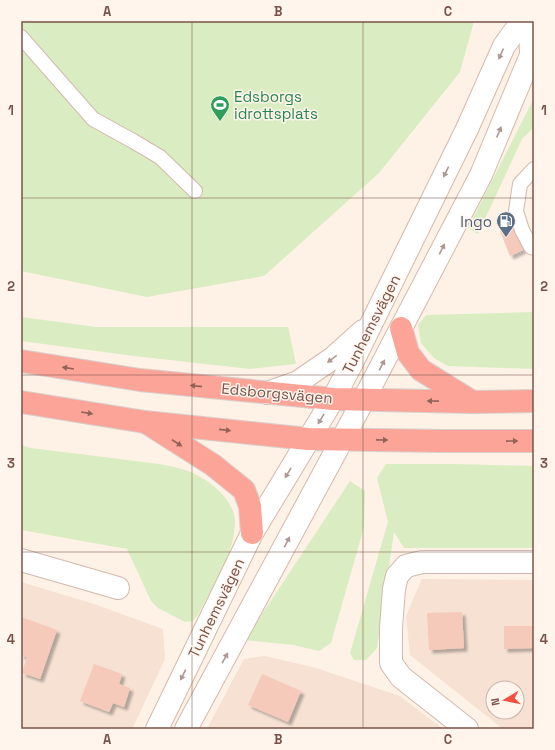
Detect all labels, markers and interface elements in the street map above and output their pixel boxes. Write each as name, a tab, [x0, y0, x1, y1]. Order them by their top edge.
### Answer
text: A	[103, 3, 112, 20]
text: B	[274, 3, 283, 20]
text: C	[444, 3, 452, 20]
one-way arrow	[498, 48, 504, 59]
place label: Edsborgs idrottsplats	[234, 87, 318, 123]
sports icon: Edsborgs idrottsplats	[209, 94, 231, 122]
text: 1	[8, 102, 14, 119]
text: 1	[541, 102, 547, 119]
one-way arrow	[496, 126, 502, 138]
one-way arrow	[443, 166, 449, 177]
fuel station icon: Ingo	[495, 210, 517, 238]
place label: Ingo	[460, 212, 492, 231]
one-way arrow	[439, 243, 445, 255]
street label: Tunhemsvägen	[338, 271, 404, 377]
text: 2	[7, 278, 15, 295]
text: 2	[540, 278, 548, 295]
one-way arrow	[326, 354, 337, 363]
one-way arrow	[379, 359, 386, 370]
one-way arrow	[62, 365, 74, 371]
street label: Edsborgsvägen	[221, 379, 333, 407]
one-way arrow	[190, 383, 203, 389]
one-way arrow	[426, 398, 439, 404]
one-way arrow	[81, 410, 93, 416]
one-way arrow	[317, 413, 324, 425]
one-way arrow	[219, 426, 231, 433]
one-way arrow	[376, 437, 389, 443]
one-way arrow	[506, 438, 519, 444]
one-way arrow	[172, 439, 182, 447]
text: 3	[7, 455, 15, 472]
text: 3	[540, 455, 548, 472]
one-way arrow	[285, 467, 292, 478]
one-way arrow	[284, 536, 291, 548]
street label: Tunhemsvägen	[184, 555, 248, 661]
text: 4	[7, 631, 15, 648]
text: 4	[540, 631, 548, 648]
one-way arrow	[222, 652, 228, 664]
one-way arrow	[180, 669, 186, 680]
north arrow	[485, 680, 525, 720]
text: N	[488, 697, 503, 707]
text: A	[103, 731, 112, 748]
text: B	[274, 731, 283, 748]
text: C	[444, 731, 452, 748]

